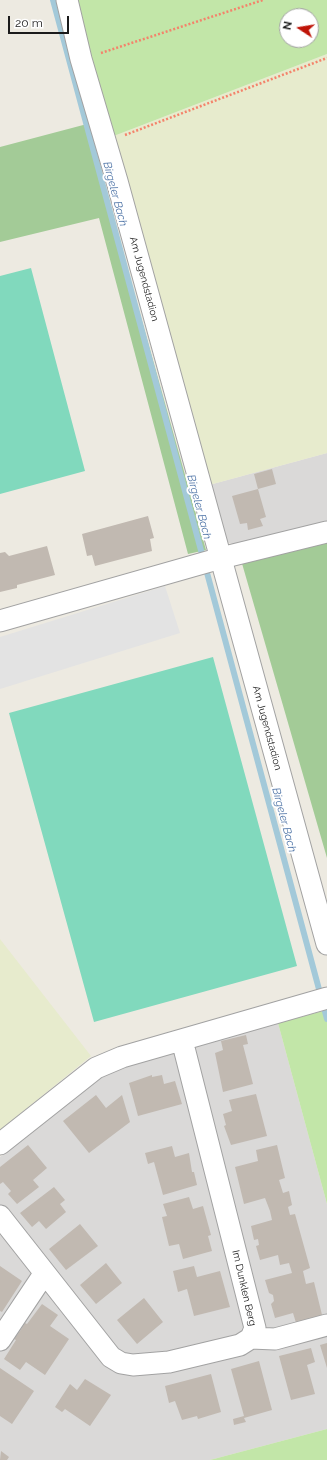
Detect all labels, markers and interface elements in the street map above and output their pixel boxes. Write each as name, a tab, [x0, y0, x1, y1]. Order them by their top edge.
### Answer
scale bar	[10, 8, 71, 34]
north arrow	[279, 8, 319, 48]
text: 20 m	[15, 16, 43, 30]
text: N	[281, 20, 295, 31]
water label: Birgeler Bach	[100, 160, 130, 228]
street label: Am Jugendstadion	[127, 235, 161, 323]
water label: Birgeler Bach	[184, 473, 214, 541]
street label: Am Jugendstadion	[250, 684, 284, 772]
water label: Birgeler Bach	[269, 786, 299, 854]
street label: Im Dunklen Berg	[229, 1249, 259, 1327]

